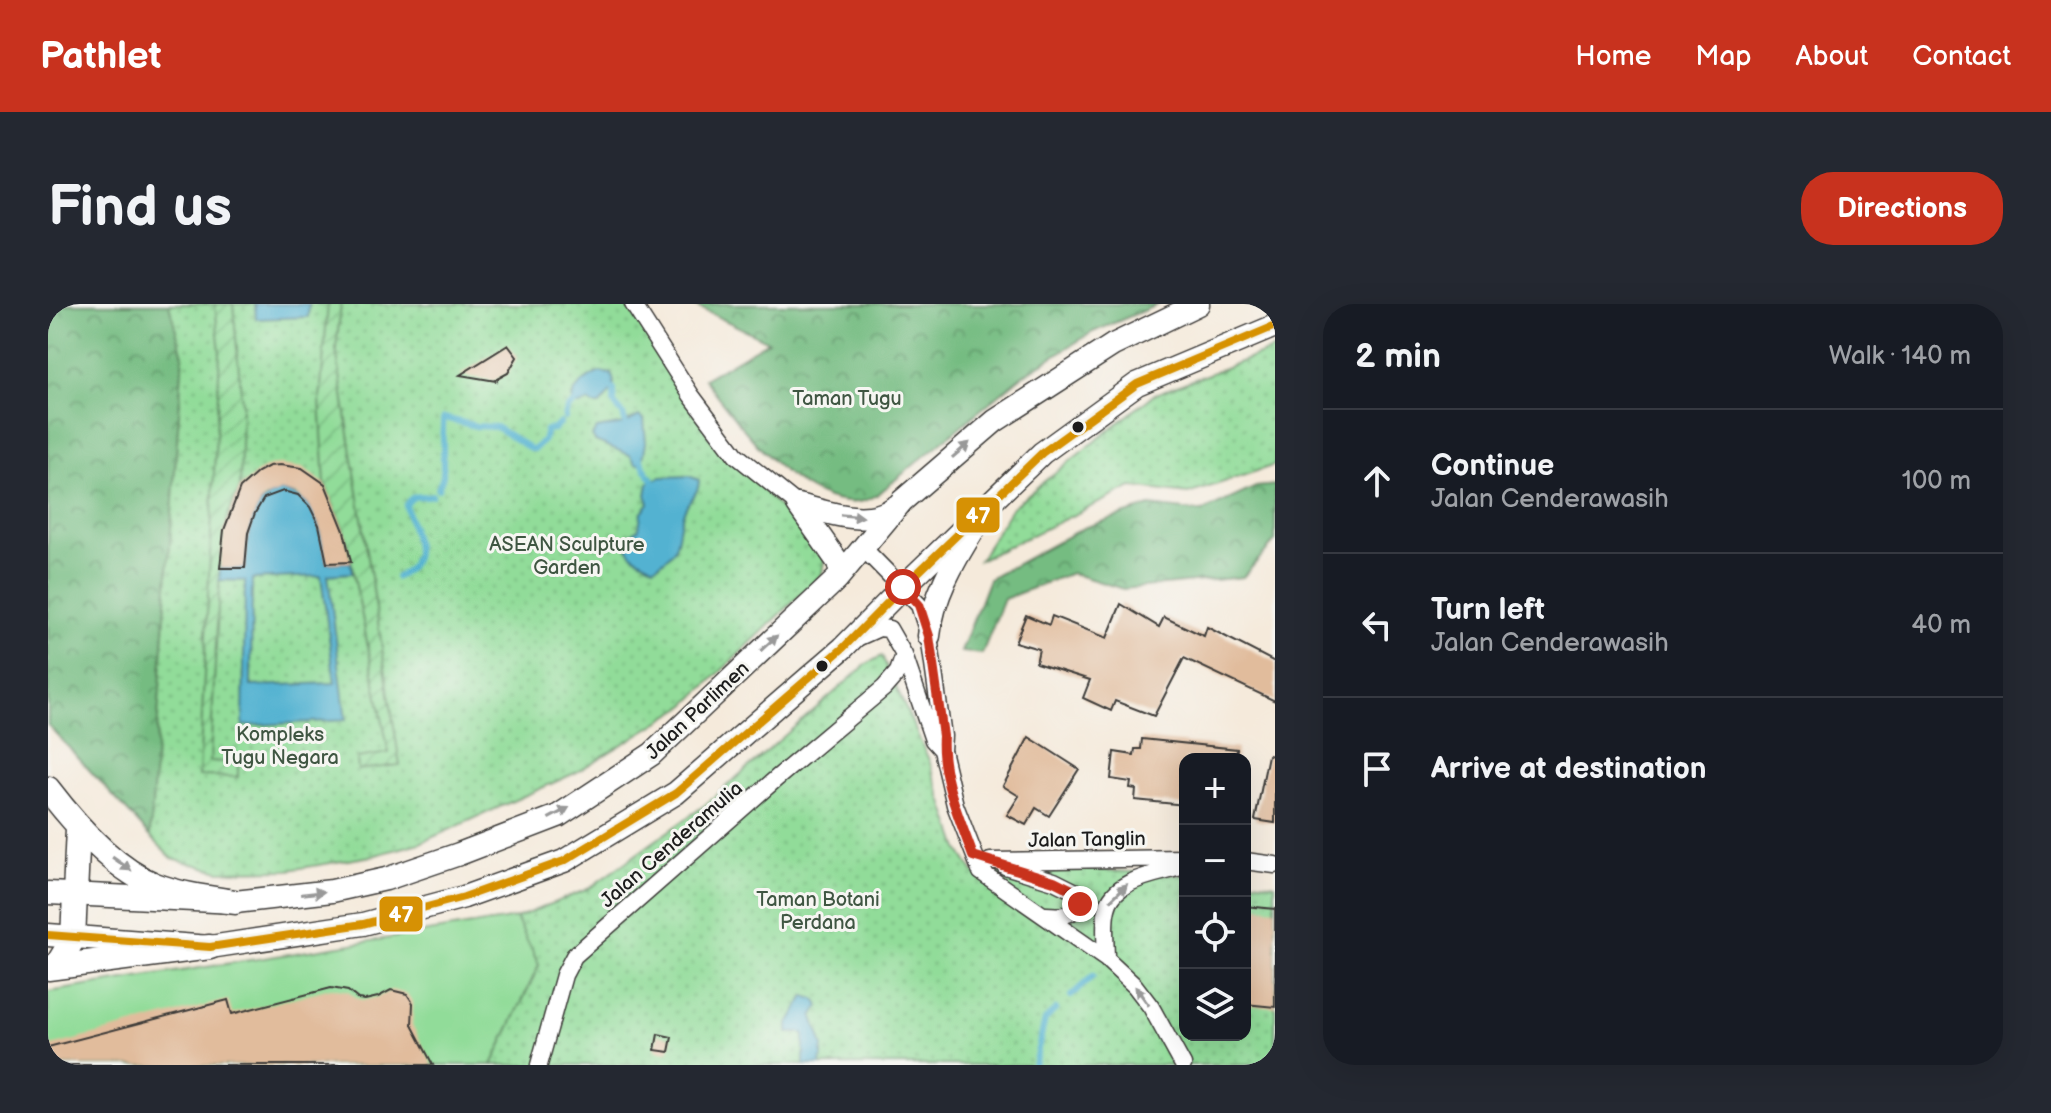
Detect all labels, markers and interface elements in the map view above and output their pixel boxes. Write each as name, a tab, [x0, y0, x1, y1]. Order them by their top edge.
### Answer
text: Pathlet	[40, 34, 161, 79]
text: Home	[1575, 40, 1651, 73]
text: Map	[1695, 40, 1752, 73]
text: About	[1796, 40, 1868, 73]
text: Contact	[1912, 40, 2011, 73]
button: Directions	[1801, 172, 2003, 245]
text: Find us	[48, 175, 232, 242]
text: 2 min	[1355, 336, 1441, 377]
text: Walk · 140 m	[1829, 341, 1971, 372]
park label: Taman Tugu	[792, 387, 902, 411]
unlabelled marker	[1070, 419, 1086, 435]
one-way arrow	[951, 442, 971, 459]
text: Continue	[1431, 448, 1554, 484]
icon: ahead	[1355, 459, 1399, 503]
text: 100 m	[1902, 466, 1971, 497]
text: Jalan Cenderawasih	[1431, 484, 1669, 515]
line badge: 47	[955, 496, 1001, 534]
text: 47	[965, 503, 991, 530]
one-way arrow	[840, 510, 865, 523]
park label: ASEAN Sculpture Garden	[489, 533, 645, 580]
route start	[885, 569, 921, 605]
text: Turn left	[1431, 592, 1545, 628]
icon: left	[1355, 603, 1399, 647]
text: 40 m	[1911, 610, 1971, 641]
text: Jalan Cenderawasih	[1431, 628, 1669, 659]
one-way arrow	[759, 634, 778, 652]
street label: Jalan Parlimen	[641, 657, 754, 765]
unlabelled marker	[814, 658, 830, 674]
park label: Kompleks Tugu Negara	[221, 723, 339, 770]
icon: arrive	[1355, 747, 1399, 791]
text: Arrive at destination	[1431, 751, 1707, 787]
map controls	[1179, 753, 1251, 1041]
button: +	[1179, 753, 1251, 825]
street label: Jalan Cenderamulia	[596, 776, 748, 913]
one-way arrow	[548, 807, 570, 821]
button: −	[1179, 825, 1251, 897]
street label: Jalan Tanglin	[1028, 827, 1146, 853]
one-way arrow	[111, 856, 132, 871]
one-way arrow	[1110, 883, 1129, 902]
route end	[1062, 886, 1098, 922]
one-way arrow	[301, 887, 326, 900]
park label: Taman Botani Perdana	[756, 888, 880, 935]
line badge: 47	[378, 895, 424, 933]
button: locate	[1179, 897, 1251, 969]
text: 47	[388, 902, 414, 929]
button: layers	[1179, 969, 1251, 1041]
one-way arrow	[1135, 986, 1151, 1006]

